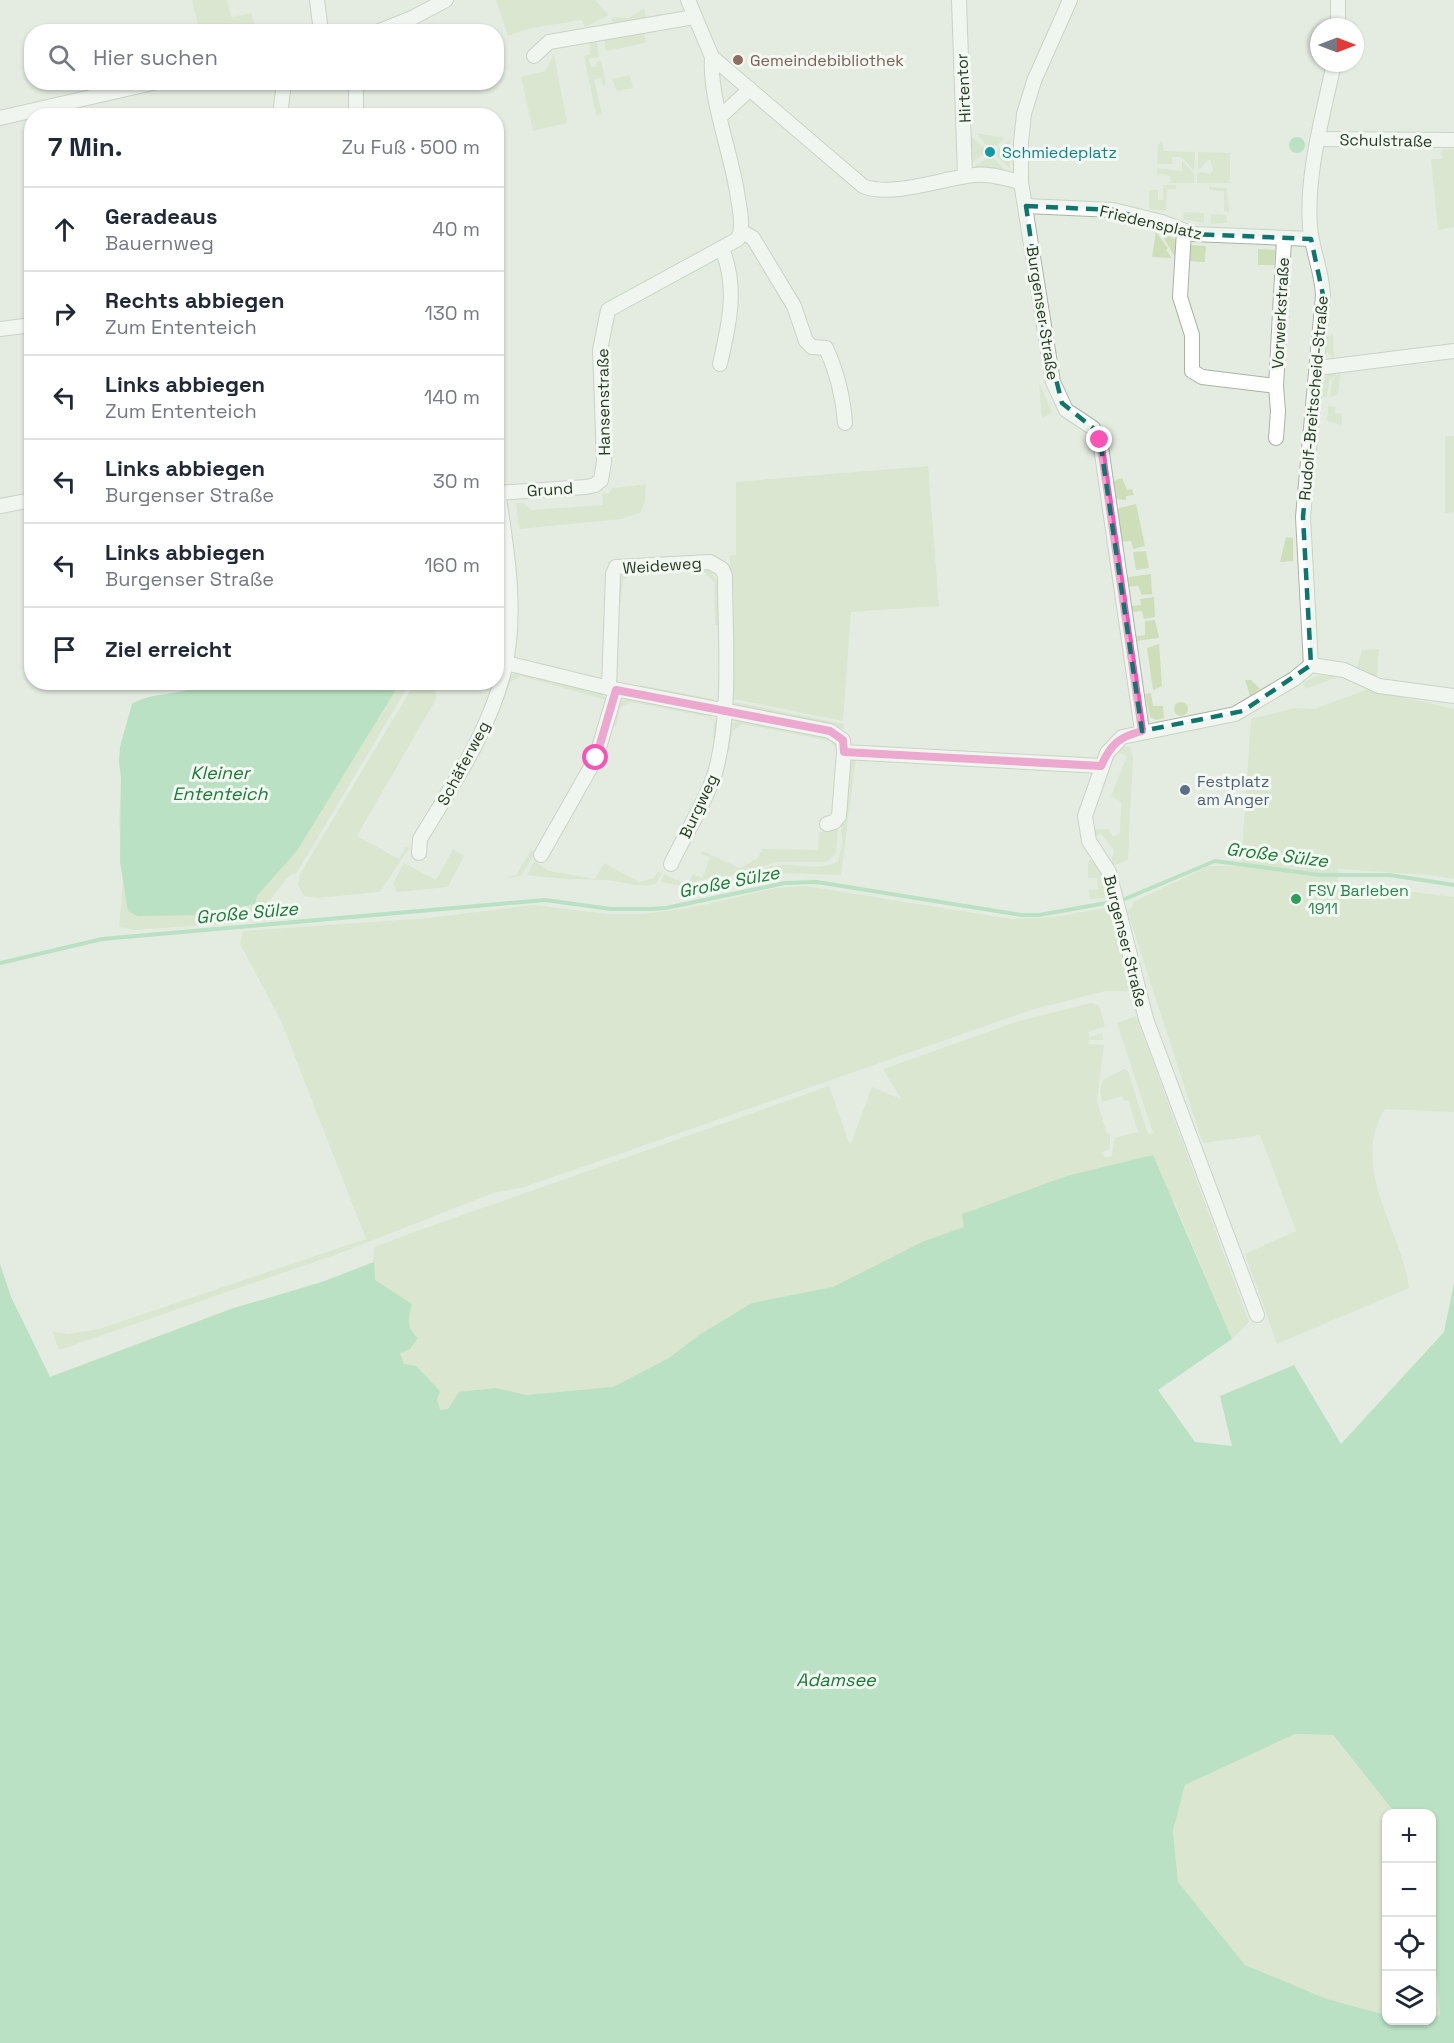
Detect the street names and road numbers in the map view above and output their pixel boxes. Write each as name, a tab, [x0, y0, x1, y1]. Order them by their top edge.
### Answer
street label: Hirtentor	[951, 53, 976, 123]
street label: Schulstraße	[1339, 129, 1433, 152]
street label: Friedensplatz	[1098, 200, 1204, 244]
street label: Burgenser Straße	[1022, 245, 1063, 382]
street label: Vorwerkstraße	[1267, 257, 1294, 369]
street label: Rudolf-Breitscheid-Straße	[1294, 295, 1333, 501]
street label: Hansenstraße	[592, 348, 615, 456]
street label: Grund	[526, 477, 574, 502]
street label: Weideweg	[622, 552, 702, 579]
street label: Schäferweg	[432, 717, 494, 809]
street label: Burgweg	[674, 771, 723, 842]
street label: Burgenser Straße	[1099, 873, 1152, 1009]

